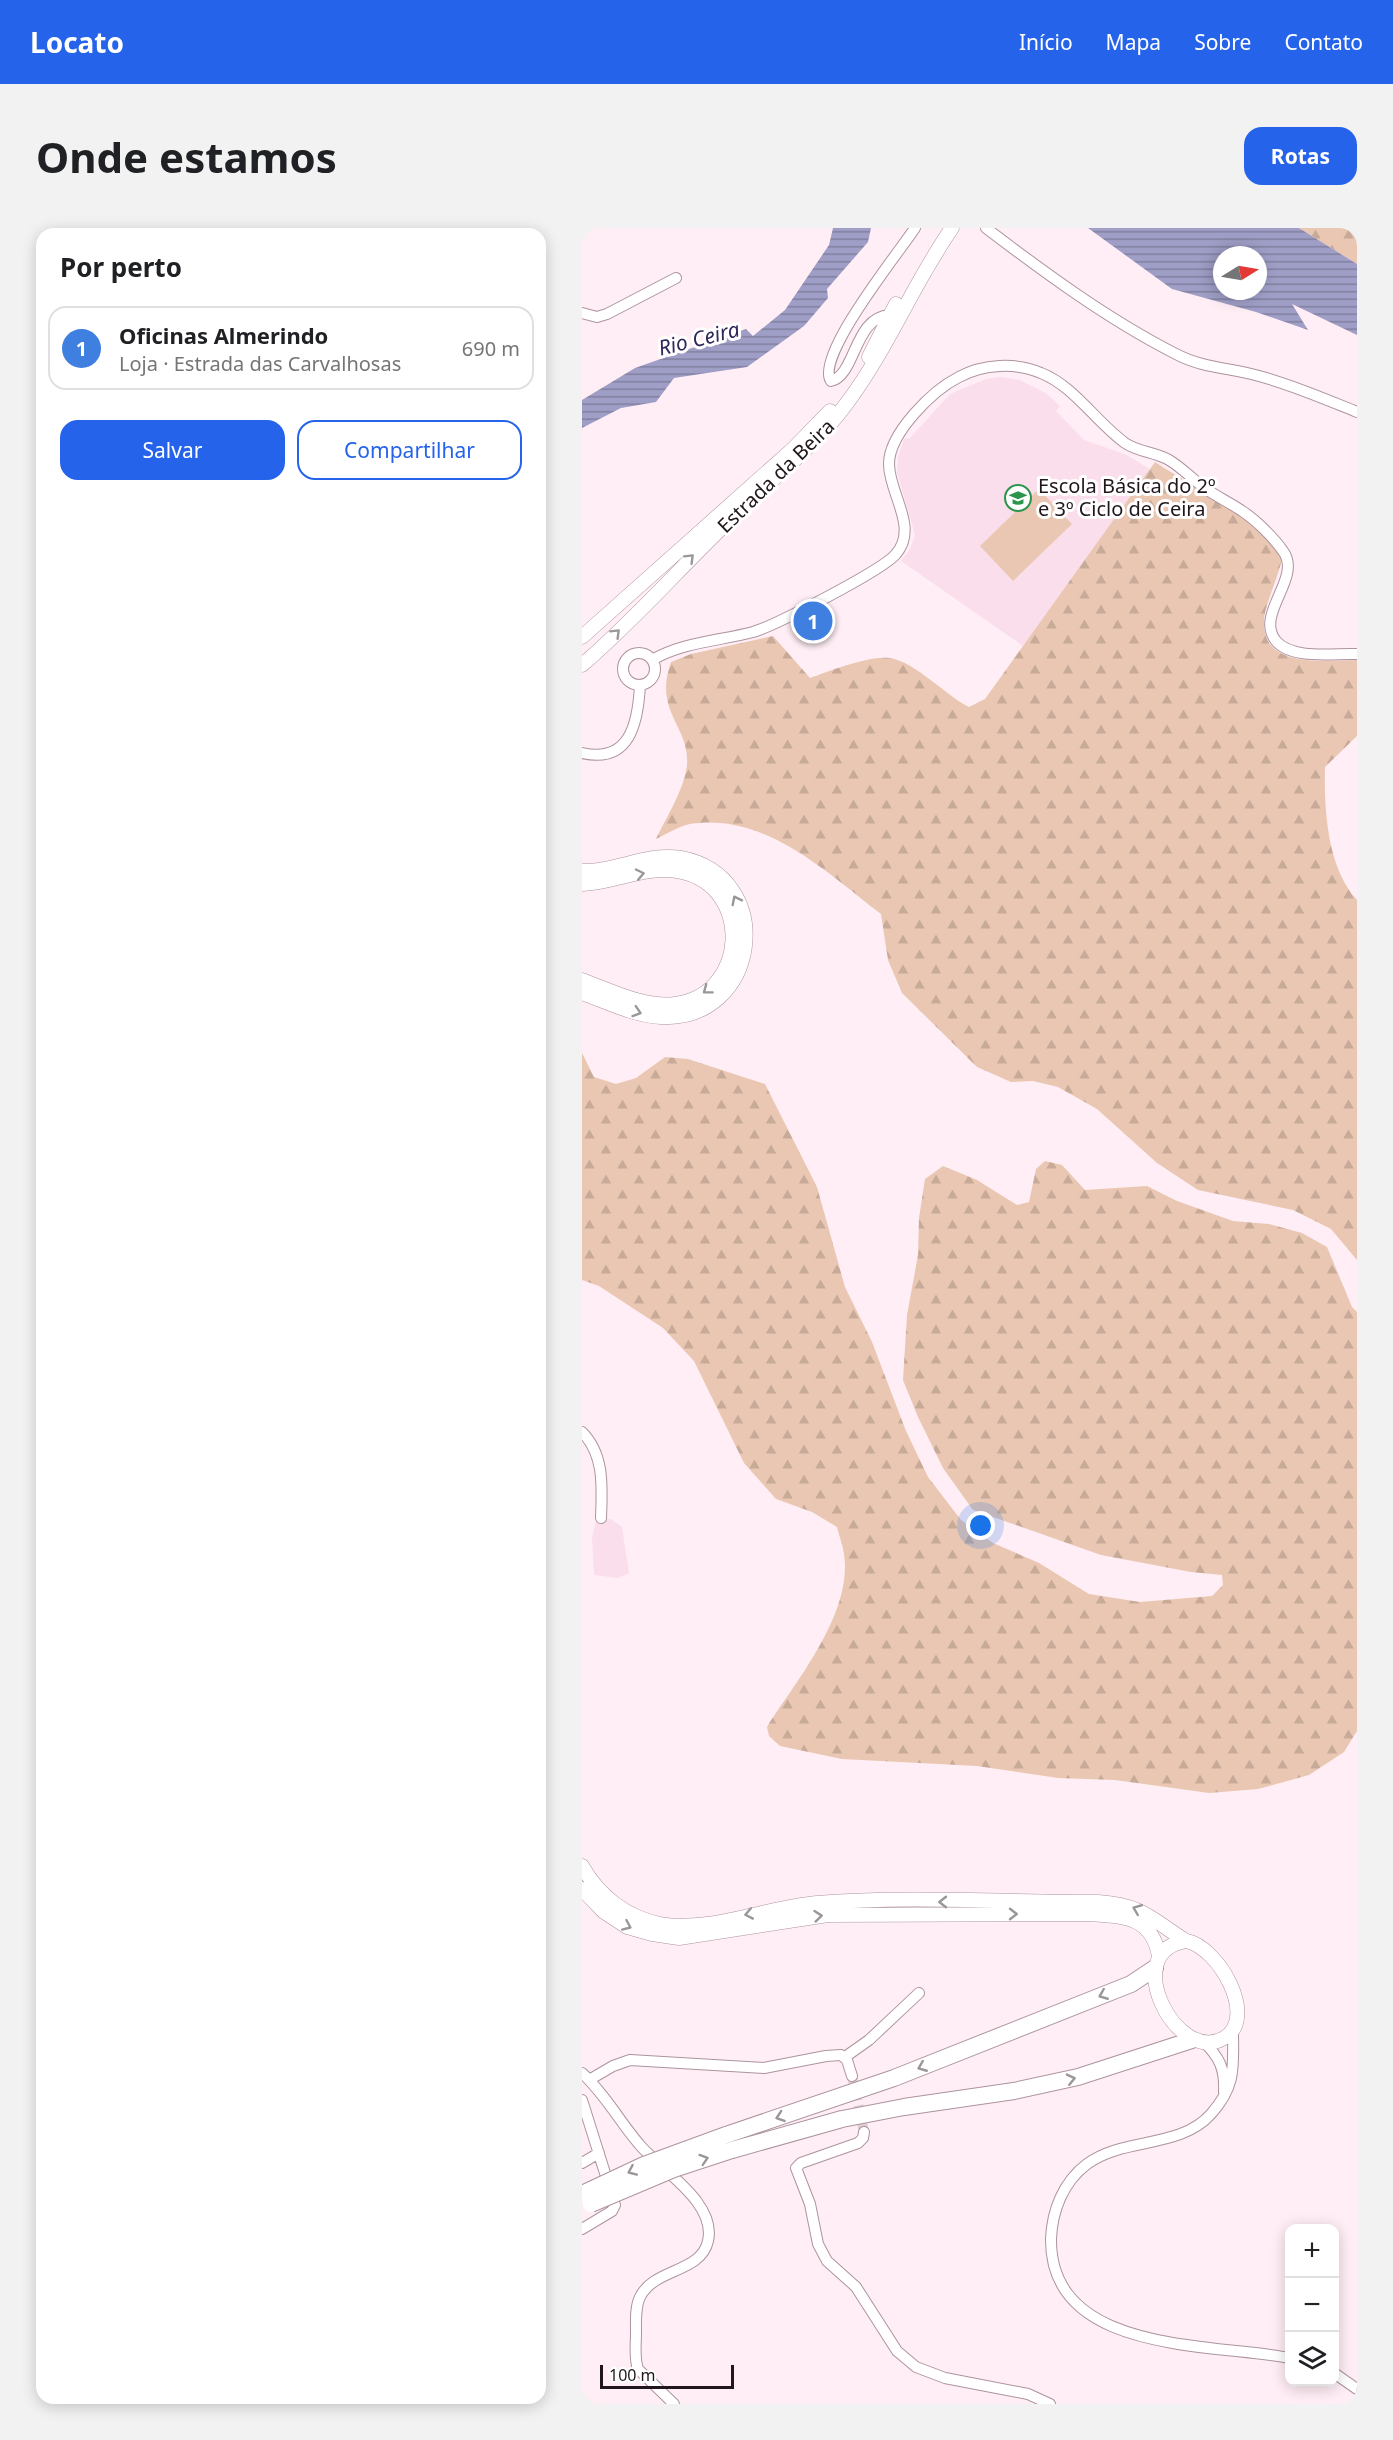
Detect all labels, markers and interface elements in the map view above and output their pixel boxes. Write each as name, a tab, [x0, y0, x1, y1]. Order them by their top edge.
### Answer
text: Locato	[30, 23, 124, 61]
text: Início	[1019, 28, 1073, 56]
text: Mapa	[1106, 28, 1161, 56]
text: Sobre	[1194, 28, 1251, 56]
text: Contato	[1284, 28, 1363, 56]
button: Rotas	[1244, 127, 1357, 185]
text: Onde estamos	[36, 128, 337, 185]
north arrow	[1213, 246, 1267, 300]
text: Por perto	[60, 249, 182, 285]
water label: Rio Ceira	[655, 314, 742, 362]
text: Oficinas Almerindo	[119, 320, 328, 350]
text: 1	[76, 335, 87, 362]
text: 690 m	[462, 335, 520, 362]
text: Loja · Estrada das Carvalhosas	[119, 350, 401, 377]
street label: Estrada da Beira	[711, 413, 840, 538]
button: Salvar	[60, 420, 285, 480]
button: Compartilhar	[297, 420, 522, 480]
place label: Escola Básica do 2º e 3º Ciclo de Ceira	[1038, 472, 1216, 522]
school or university icon: Escola Básica do 2º e 3º Ciclo de Ceira	[1003, 483, 1033, 513]
one-way arrow	[683, 555, 694, 566]
pin: 1	[794, 598, 832, 644]
one-way arrow	[608, 629, 619, 640]
one-way arrow	[634, 868, 644, 881]
one-way arrow	[732, 895, 744, 906]
one-way arrow	[702, 983, 713, 994]
one-way arrow	[632, 1005, 642, 1017]
your location	[966, 1511, 995, 1540]
one-way arrow	[939, 1896, 948, 1908]
one-way arrow	[1133, 1904, 1144, 1916]
one-way arrow	[745, 1907, 755, 1920]
one-way arrow	[1009, 1908, 1018, 1920]
one-way arrow	[814, 1910, 823, 1923]
one-way arrow	[621, 1918, 632, 1930]
one-way arrow	[1099, 1988, 1110, 2000]
one-way arrow	[917, 2060, 928, 2072]
one-way arrow	[1066, 2073, 1076, 2086]
one-way arrow	[775, 2109, 786, 2122]
one-way arrow	[698, 2154, 709, 2166]
one-way arrow	[627, 2163, 638, 2175]
map controls	[1285, 2224, 1339, 2386]
button: +	[1285, 2224, 1339, 2278]
button: −	[1285, 2278, 1339, 2332]
button: layers	[1285, 2332, 1339, 2386]
scale bar	[600, 2362, 734, 2390]
text: 100 m	[609, 2364, 656, 2386]

